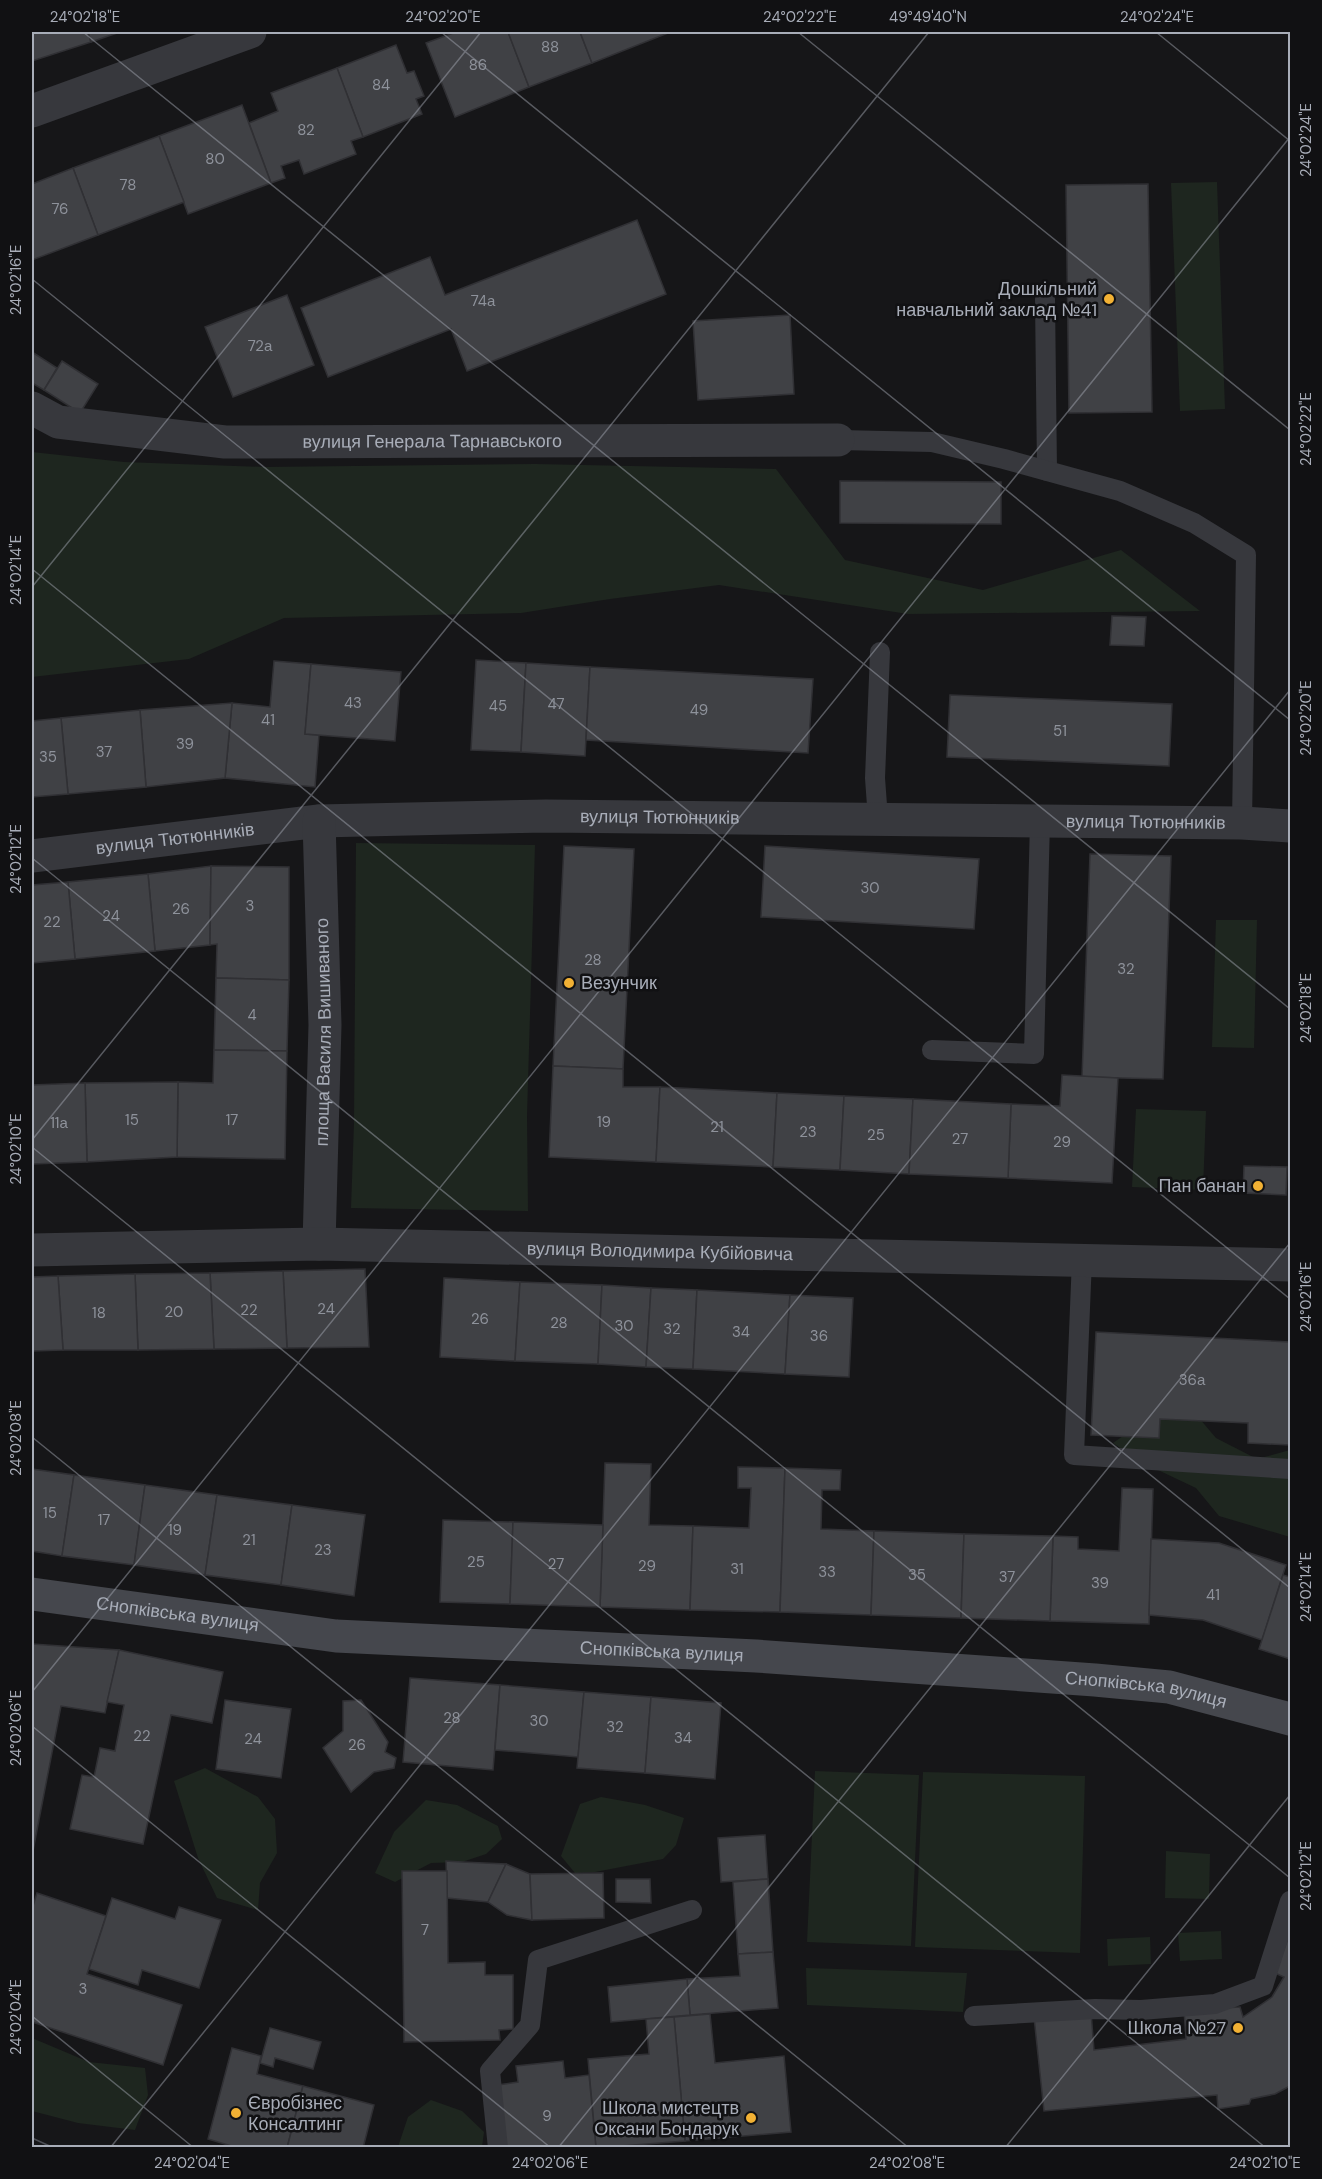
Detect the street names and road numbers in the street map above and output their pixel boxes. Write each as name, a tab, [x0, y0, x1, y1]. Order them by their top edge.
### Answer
street label: вулиця Генерала Тарнавського	[303, 429, 562, 454]
street label: вулиця Тютюнників	[580, 804, 740, 830]
street label: вулиця Тютюнників	[1066, 809, 1226, 835]
street label: вулиця Тютюнників	[94, 817, 256, 860]
street label: площа Василя Вишиваного	[310, 918, 337, 1147]
street label: вулиця Володимира Кубійовича	[527, 1236, 794, 1266]
street label: Снопківська вулиця	[95, 1591, 260, 1637]
street label: Снопківська вулиця	[579, 1636, 744, 1667]
street label: Снопківська вулиця	[1064, 1666, 1229, 1714]

